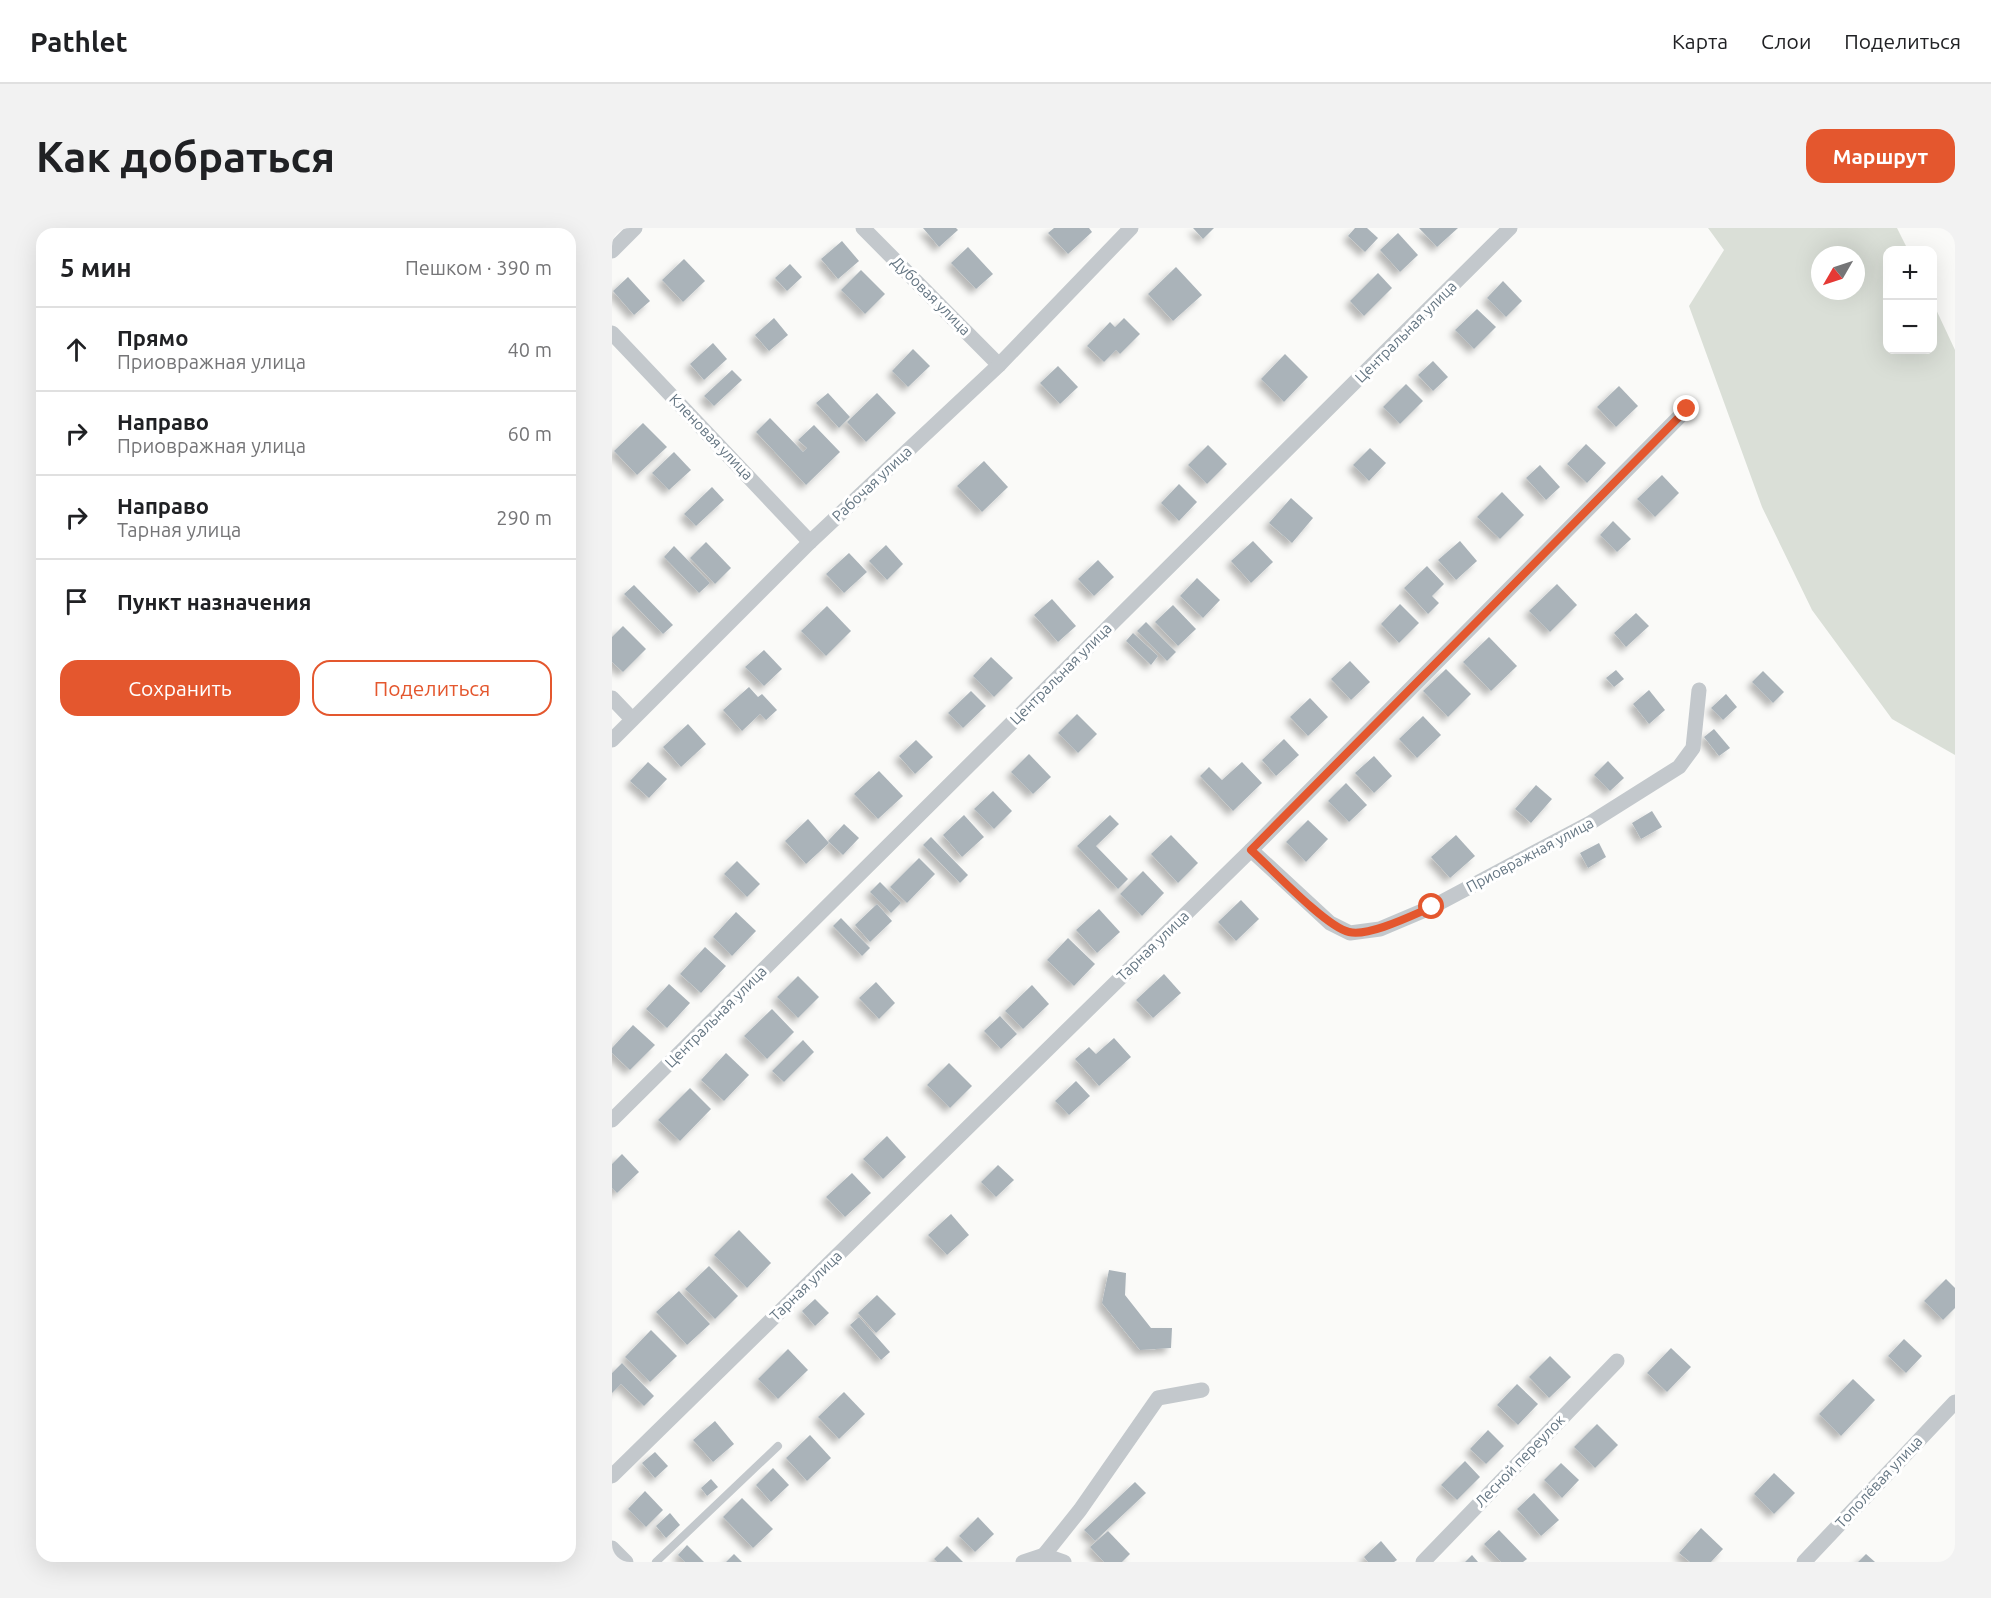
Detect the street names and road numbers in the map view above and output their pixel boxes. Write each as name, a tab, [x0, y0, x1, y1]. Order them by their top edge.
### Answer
street label: Дубовая улица	[888, 253, 974, 339]
street label: Центральная улица	[1351, 277, 1460, 386]
street label: Кленовая улица	[666, 390, 757, 483]
street label: Рабочая улица	[828, 443, 915, 525]
street label: Центральная улица	[1006, 619, 1115, 728]
street label: Приовражная улица	[1463, 814, 1596, 895]
street label: Тарная улица	[1113, 907, 1192, 984]
street label: Центральная улица	[661, 962, 770, 1071]
street label: Тарная улица	[766, 1247, 845, 1324]
street label: Лесной переулок	[1471, 1411, 1568, 1510]
street label: Тополёвая улица	[1832, 1432, 1926, 1531]

